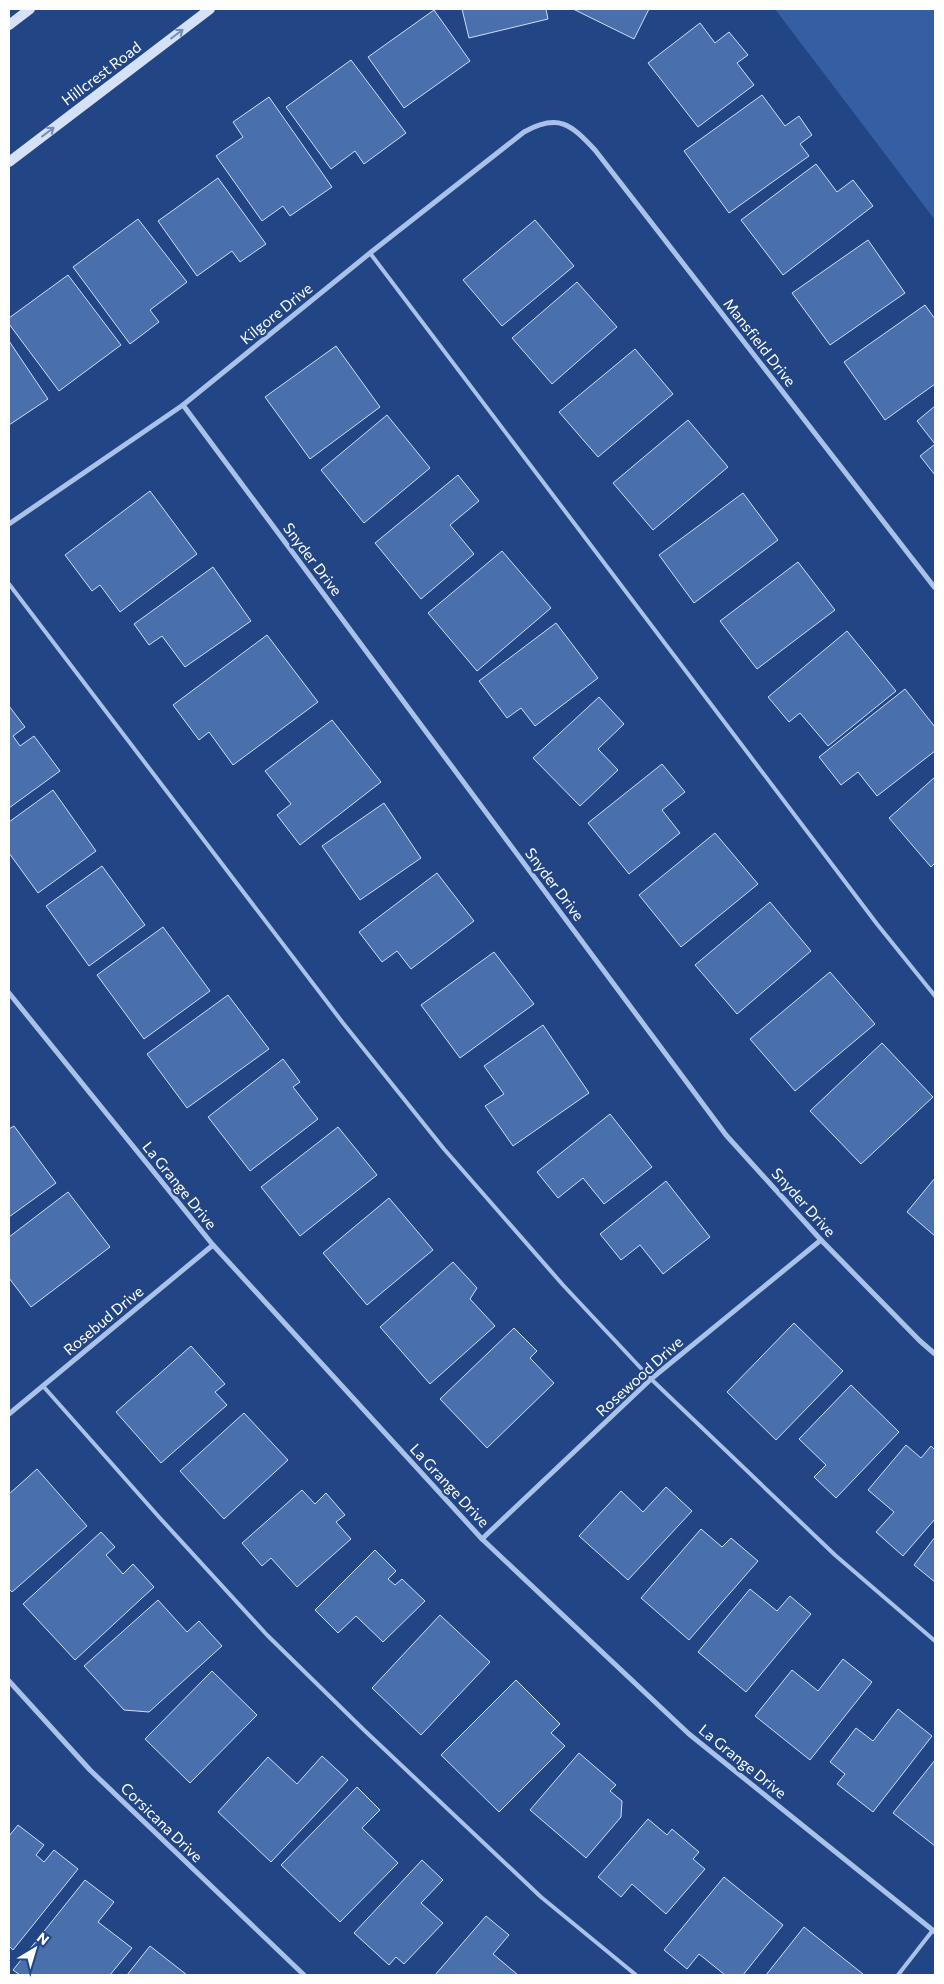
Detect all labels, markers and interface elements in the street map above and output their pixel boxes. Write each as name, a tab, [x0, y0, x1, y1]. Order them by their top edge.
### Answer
one-way arrow	[170, 29, 184, 39]
street label: Hillcrest Road	[58, 37, 144, 109]
one-way arrow	[41, 127, 54, 138]
street label: Kilgore Drive	[236, 278, 316, 348]
street label: Mansfield Drive	[720, 294, 800, 390]
street label: Snyder Drive	[280, 519, 346, 599]
street label: Snyder Drive	[522, 844, 588, 924]
street label: La Grange Drive	[139, 1138, 221, 1233]
street label: Snyder Drive	[768, 1164, 840, 1240]
street label: Rosebud Drive	[60, 1282, 146, 1358]
street label: Rosewood Drive	[592, 1332, 686, 1420]
street label: La Grange Drive	[407, 1440, 493, 1531]
street label: La Grange Drive	[696, 1720, 791, 1802]
street label: Corsicana Drive	[117, 1779, 207, 1866]
north arrow	[10, 1924, 60, 1974]
text: N	[34, 1928, 53, 1948]

